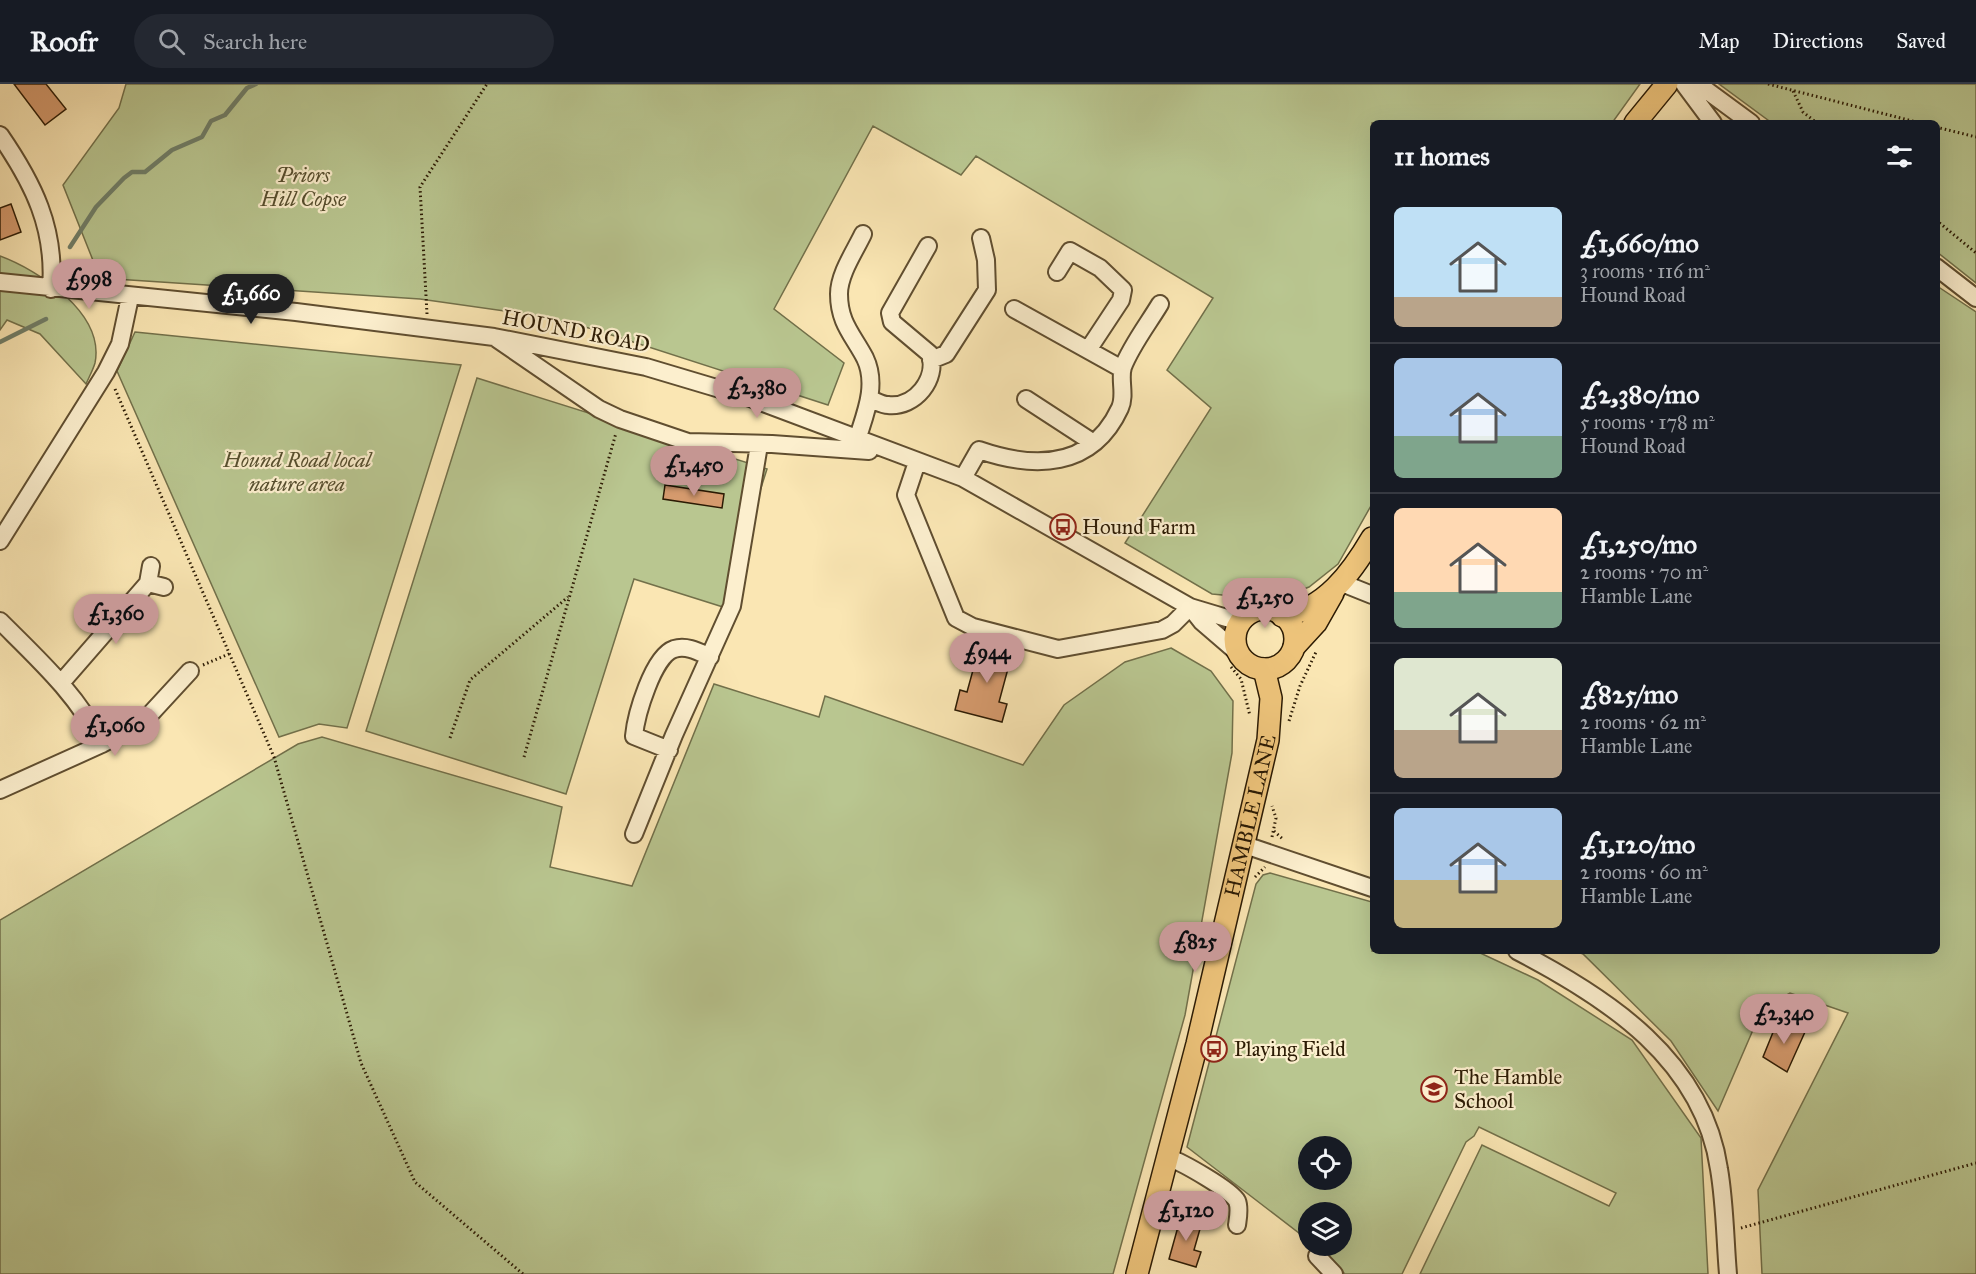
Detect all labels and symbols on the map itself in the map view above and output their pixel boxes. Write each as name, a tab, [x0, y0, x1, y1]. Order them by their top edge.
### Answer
park label: Priors Hill Copse	[259, 162, 347, 212]
pin: £998	[53, 259, 125, 310]
pin: £1,660	[202, 274, 300, 325]
street label: HOUND ROAD	[500, 304, 652, 358]
pin: £2,380	[708, 368, 806, 419]
pin: £1,450	[645, 446, 743, 497]
park label: Hound Road local nature area	[222, 447, 373, 497]
bus stop icon: Hound Farm	[1048, 512, 1078, 542]
place label: Hound Farm	[1082, 514, 1196, 540]
pin: £1,250	[1216, 578, 1314, 629]
pin: £1,360	[67, 594, 165, 645]
pin: £944	[951, 633, 1023, 684]
pin: £1,060	[66, 706, 164, 757]
street label: HAMBLE LANE	[1219, 732, 1282, 900]
pin: £825	[1159, 922, 1231, 973]
pin: £2,340	[1735, 994, 1833, 1045]
bus stop icon: Playing Field	[1199, 1034, 1229, 1064]
place label: Playing Field	[1234, 1036, 1346, 1062]
place label: The Hamble School	[1454, 1064, 1563, 1114]
school or university icon: The Hamble School	[1419, 1074, 1449, 1104]
pin: £1,120	[1137, 1191, 1235, 1242]

